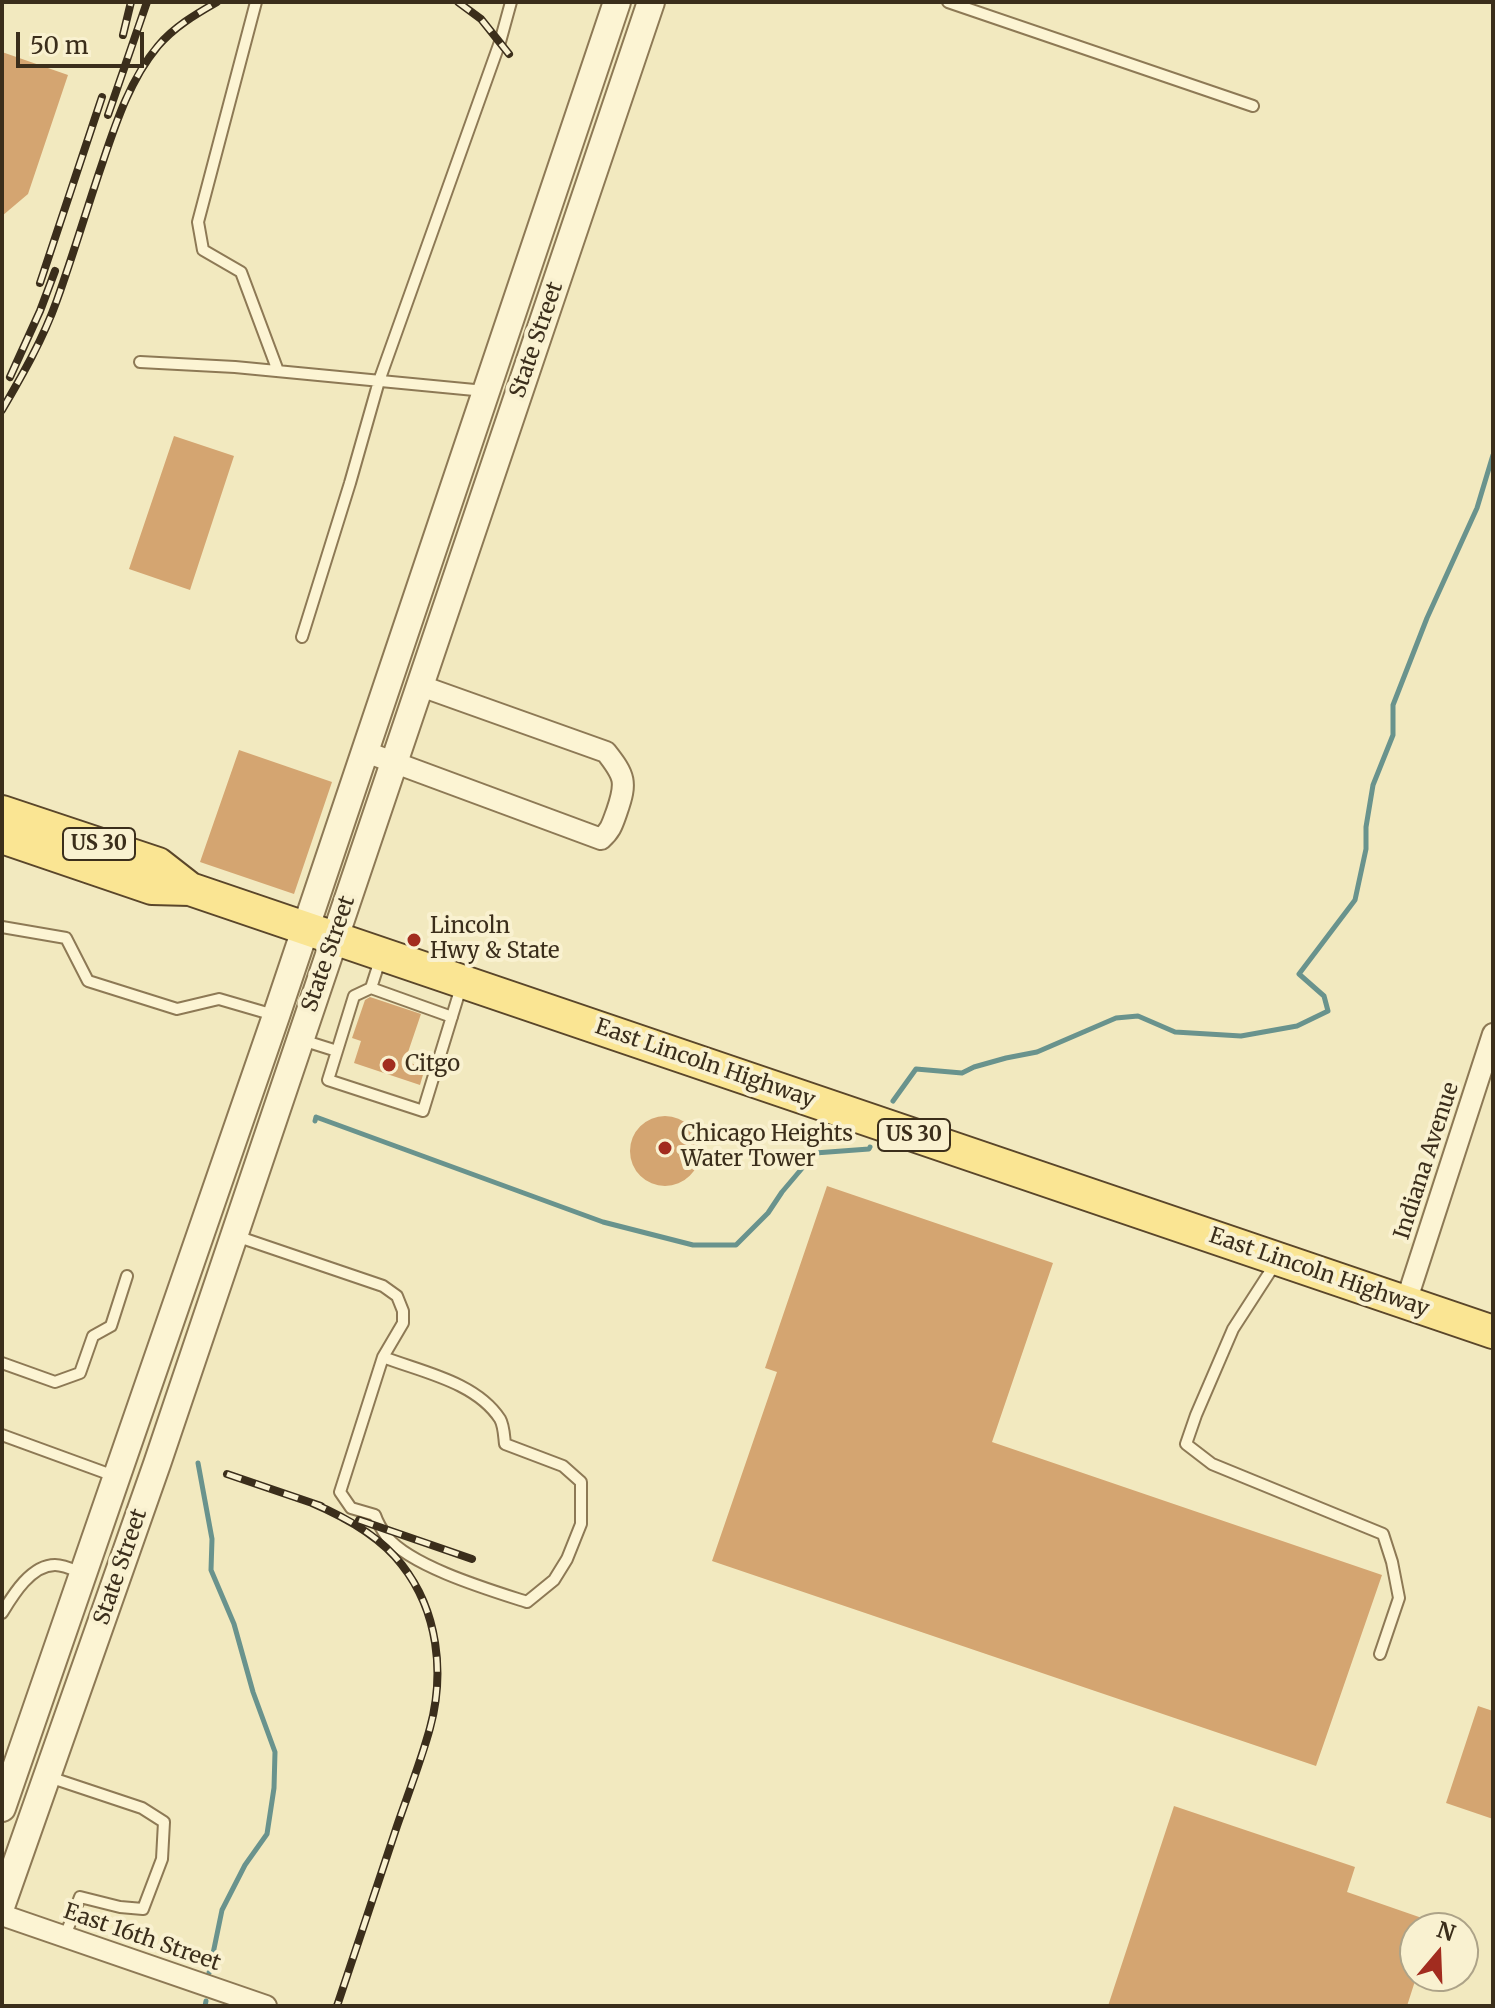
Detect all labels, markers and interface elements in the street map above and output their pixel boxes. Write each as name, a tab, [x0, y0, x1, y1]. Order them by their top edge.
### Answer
scale bar	[20, 16, 148, 66]
text: 50 m	[30, 30, 89, 61]
street label: State Street	[505, 278, 569, 402]
road number: US 30	[63, 828, 135, 860]
street label: State Street	[297, 892, 361, 1016]
place label: Lincoln Hwy & State	[430, 914, 560, 966]
marker: Lincoln Hwy & State	[405, 931, 423, 949]
street label: East Lincoln Highway	[592, 1014, 818, 1114]
place label: Citgo	[405, 1052, 460, 1078]
marker: Citgo	[380, 1056, 398, 1074]
street label: Indiana Avenue	[1389, 1079, 1465, 1243]
road number: US 30	[878, 1119, 950, 1151]
place label: Chicago Heights Water Tower	[681, 1122, 853, 1174]
marker: Chicago Heights Water Tower	[656, 1139, 674, 1157]
street label: East Lincoln Highway	[1206, 1223, 1432, 1323]
street label: State Street	[89, 1505, 153, 1629]
street label: East 16th Street	[60, 1899, 224, 1977]
north arrow	[1399, 1912, 1479, 1992]
text: N	[1433, 1915, 1459, 1947]

